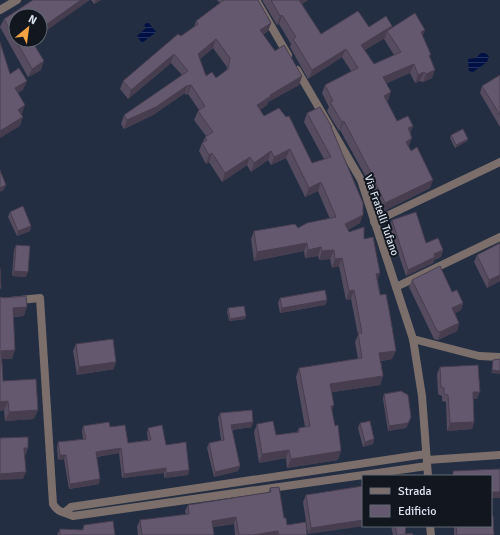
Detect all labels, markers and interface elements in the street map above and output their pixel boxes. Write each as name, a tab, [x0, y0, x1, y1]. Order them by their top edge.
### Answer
north arrow	[8, 8, 48, 48]
text: N	[26, 12, 39, 27]
street label: Via Fratelli Tufano	[362, 173, 402, 258]
legend	[362, 475, 492, 527]
text: Strada	[398, 484, 432, 499]
text: Edificio	[398, 504, 436, 519]

